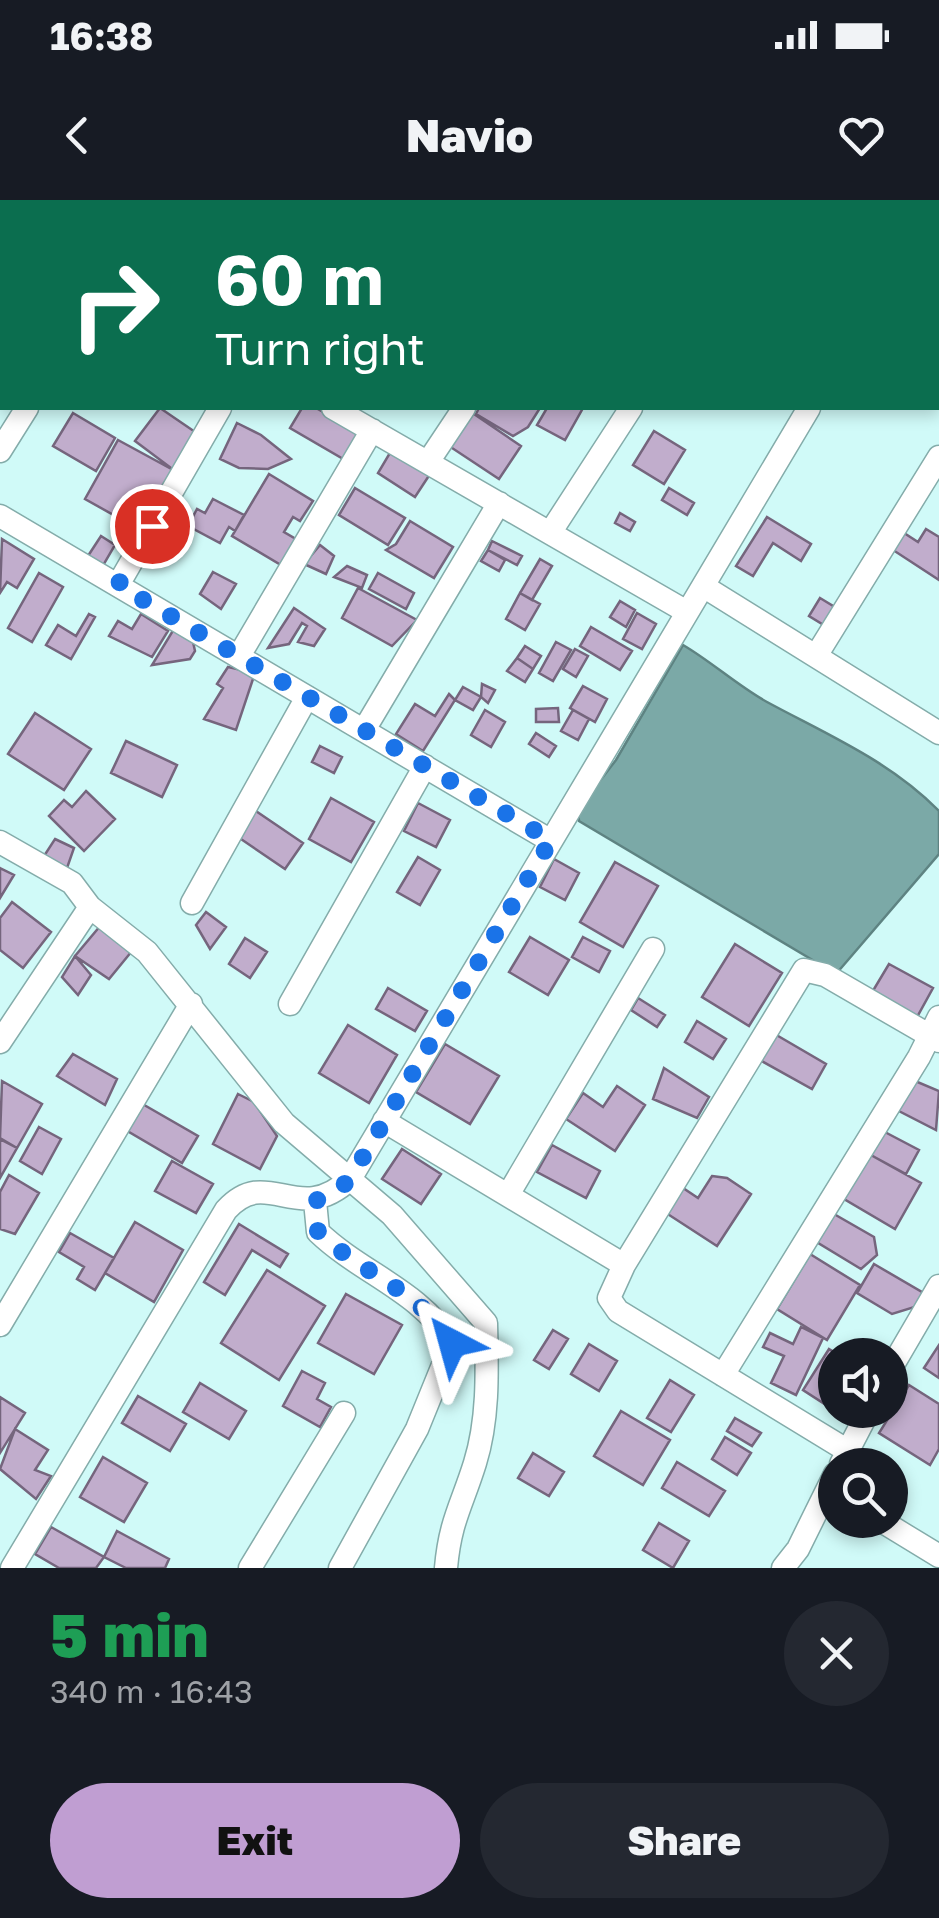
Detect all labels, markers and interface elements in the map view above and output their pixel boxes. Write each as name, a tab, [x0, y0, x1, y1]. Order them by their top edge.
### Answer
text: 16:38	[50, 13, 153, 58]
icon: back	[50, 108, 105, 163]
text: Navio	[406, 108, 533, 162]
icon: heart	[834, 108, 889, 163]
text: 60 m	[215, 236, 384, 320]
icon: right	[50, 240, 180, 370]
text: Turn right	[215, 321, 425, 375]
pin	[110, 484, 195, 569]
icon: arrive	[125, 499, 180, 554]
position arrow	[400, 1291, 504, 1395]
map controls	[818, 1338, 908, 1538]
button: sound	[818, 1338, 908, 1428]
button: search	[818, 1448, 908, 1538]
text: 5 min	[50, 1598, 209, 1670]
button: close	[784, 1601, 889, 1706]
text: 340 m · 16:43	[50, 1672, 253, 1710]
button: Exit	[50, 1783, 460, 1898]
button: Share	[480, 1783, 889, 1898]

